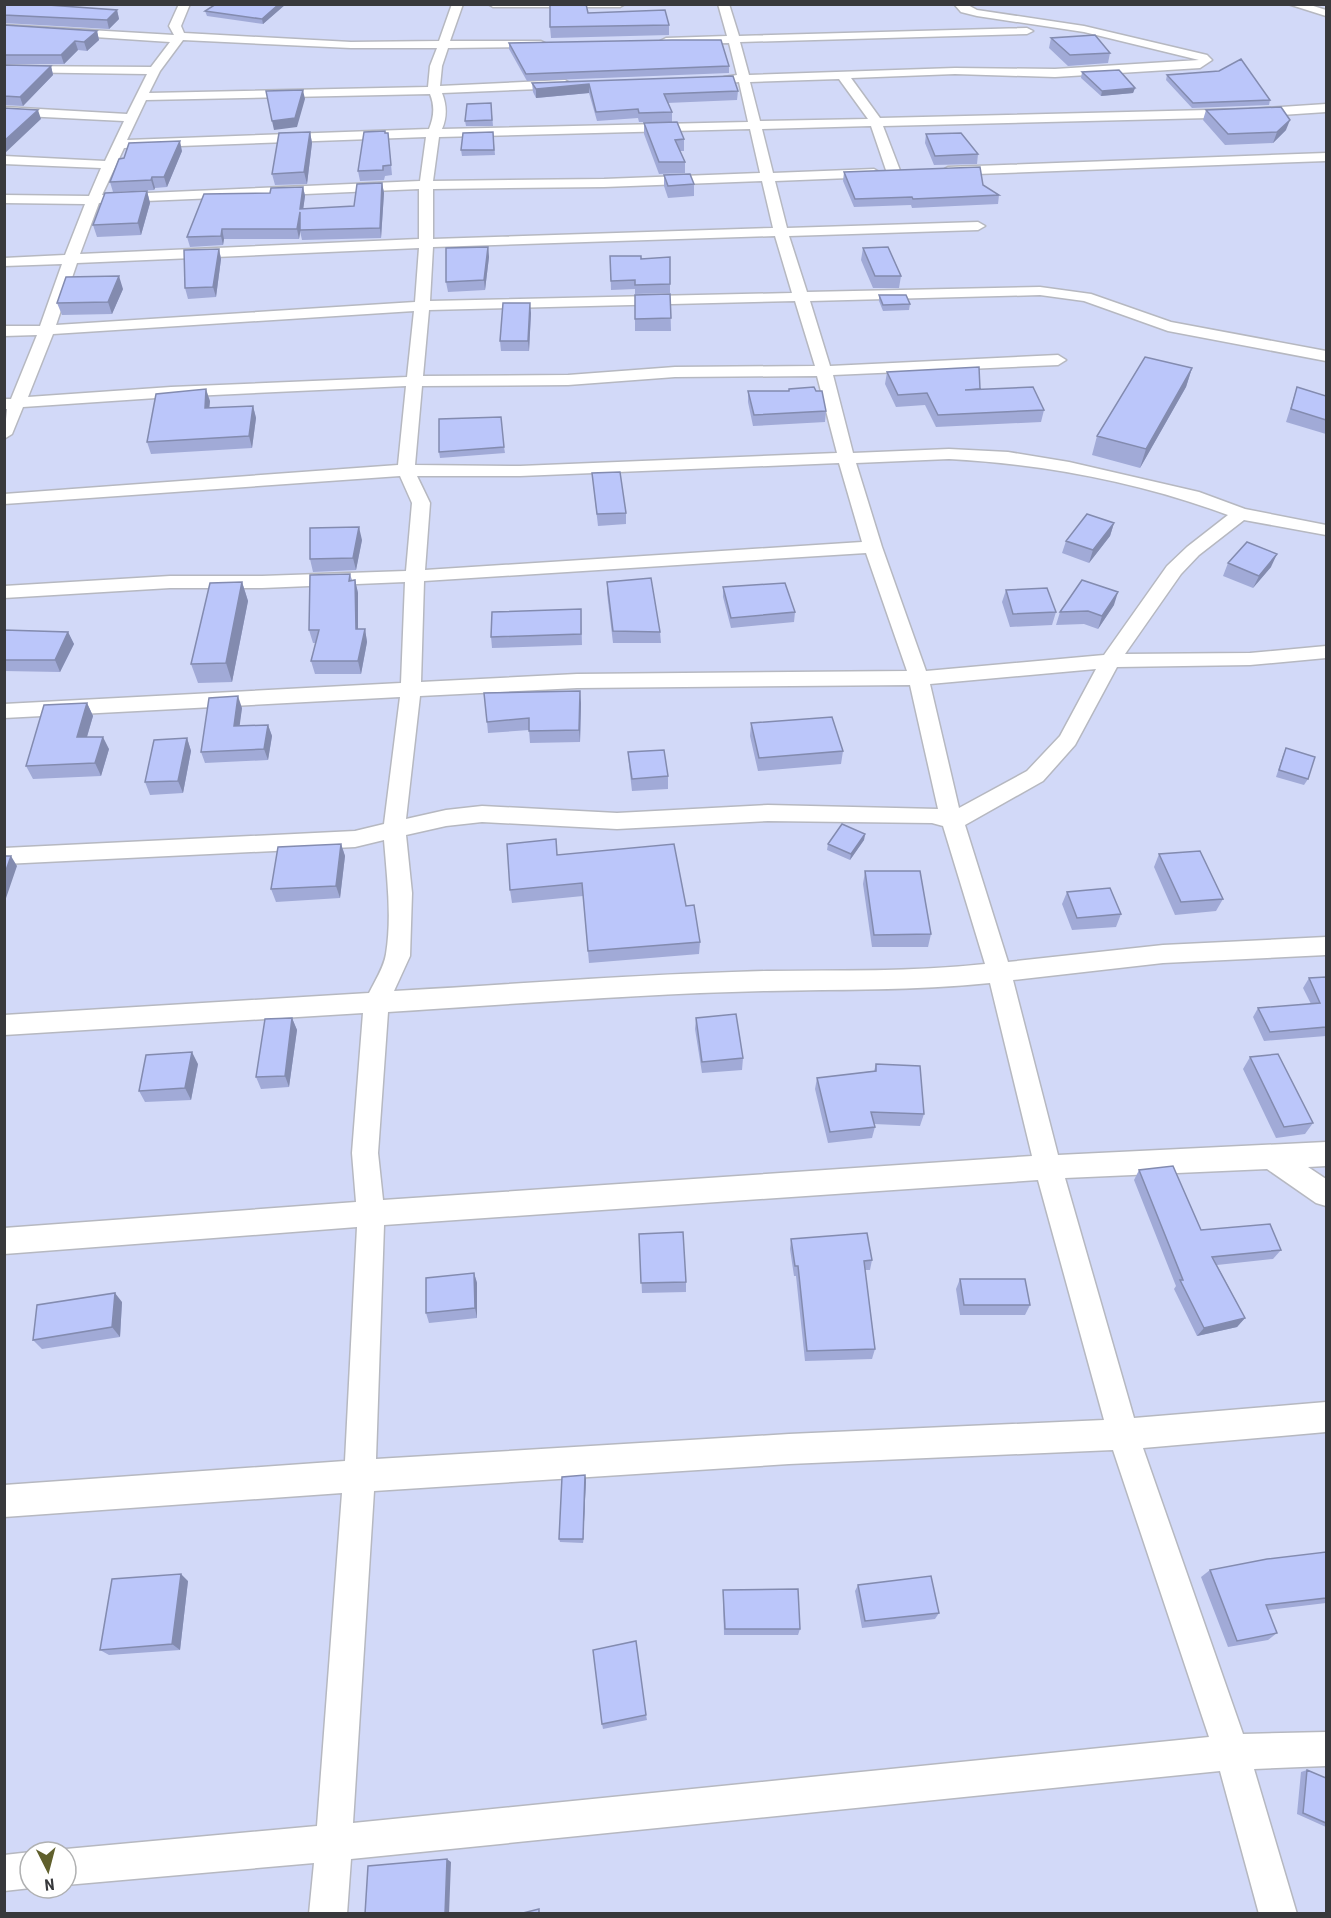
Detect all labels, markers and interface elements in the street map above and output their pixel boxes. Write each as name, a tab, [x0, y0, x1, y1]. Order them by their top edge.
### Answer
north arrow	[18, 1840, 78, 1900]
text: N	[44, 1874, 55, 1894]

